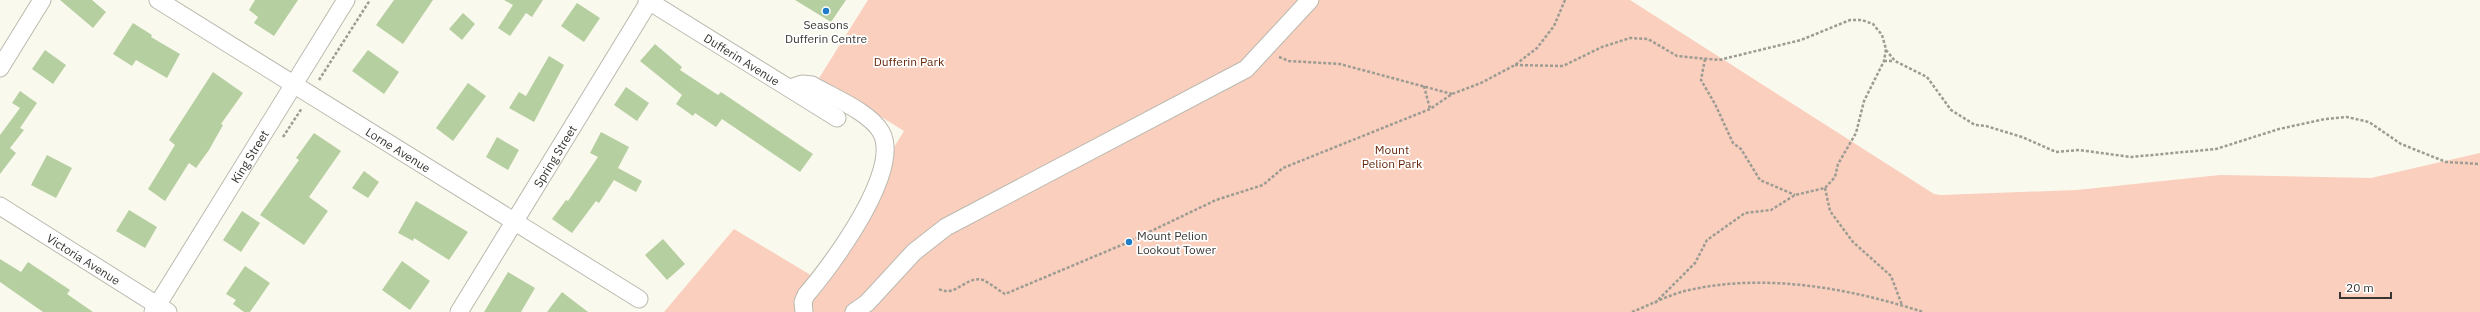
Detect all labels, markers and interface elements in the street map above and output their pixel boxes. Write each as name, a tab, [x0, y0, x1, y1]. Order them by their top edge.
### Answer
marker: Seasons Dufferin Centre	[821, 6, 831, 16]
place label: Seasons Dufferin Centre	[785, 17, 868, 46]
street label: Dufferin Avenue	[701, 30, 783, 88]
park label: Dufferin Park	[874, 54, 945, 69]
street label: Spring Street	[530, 122, 579, 190]
street label: Lorne Avenue	[363, 124, 434, 175]
street label: King Street	[227, 127, 271, 186]
park label: Mount Pelion Park	[1362, 142, 1423, 171]
place label: Mount Pelion Lookout Tower	[1137, 228, 1217, 257]
street label: Victoria Avenue	[44, 230, 124, 288]
marker: Mount Pelion Lookout Tower	[1124, 237, 1134, 247]
scale bar	[2340, 274, 2391, 300]
text: 20 m	[2346, 280, 2374, 295]

